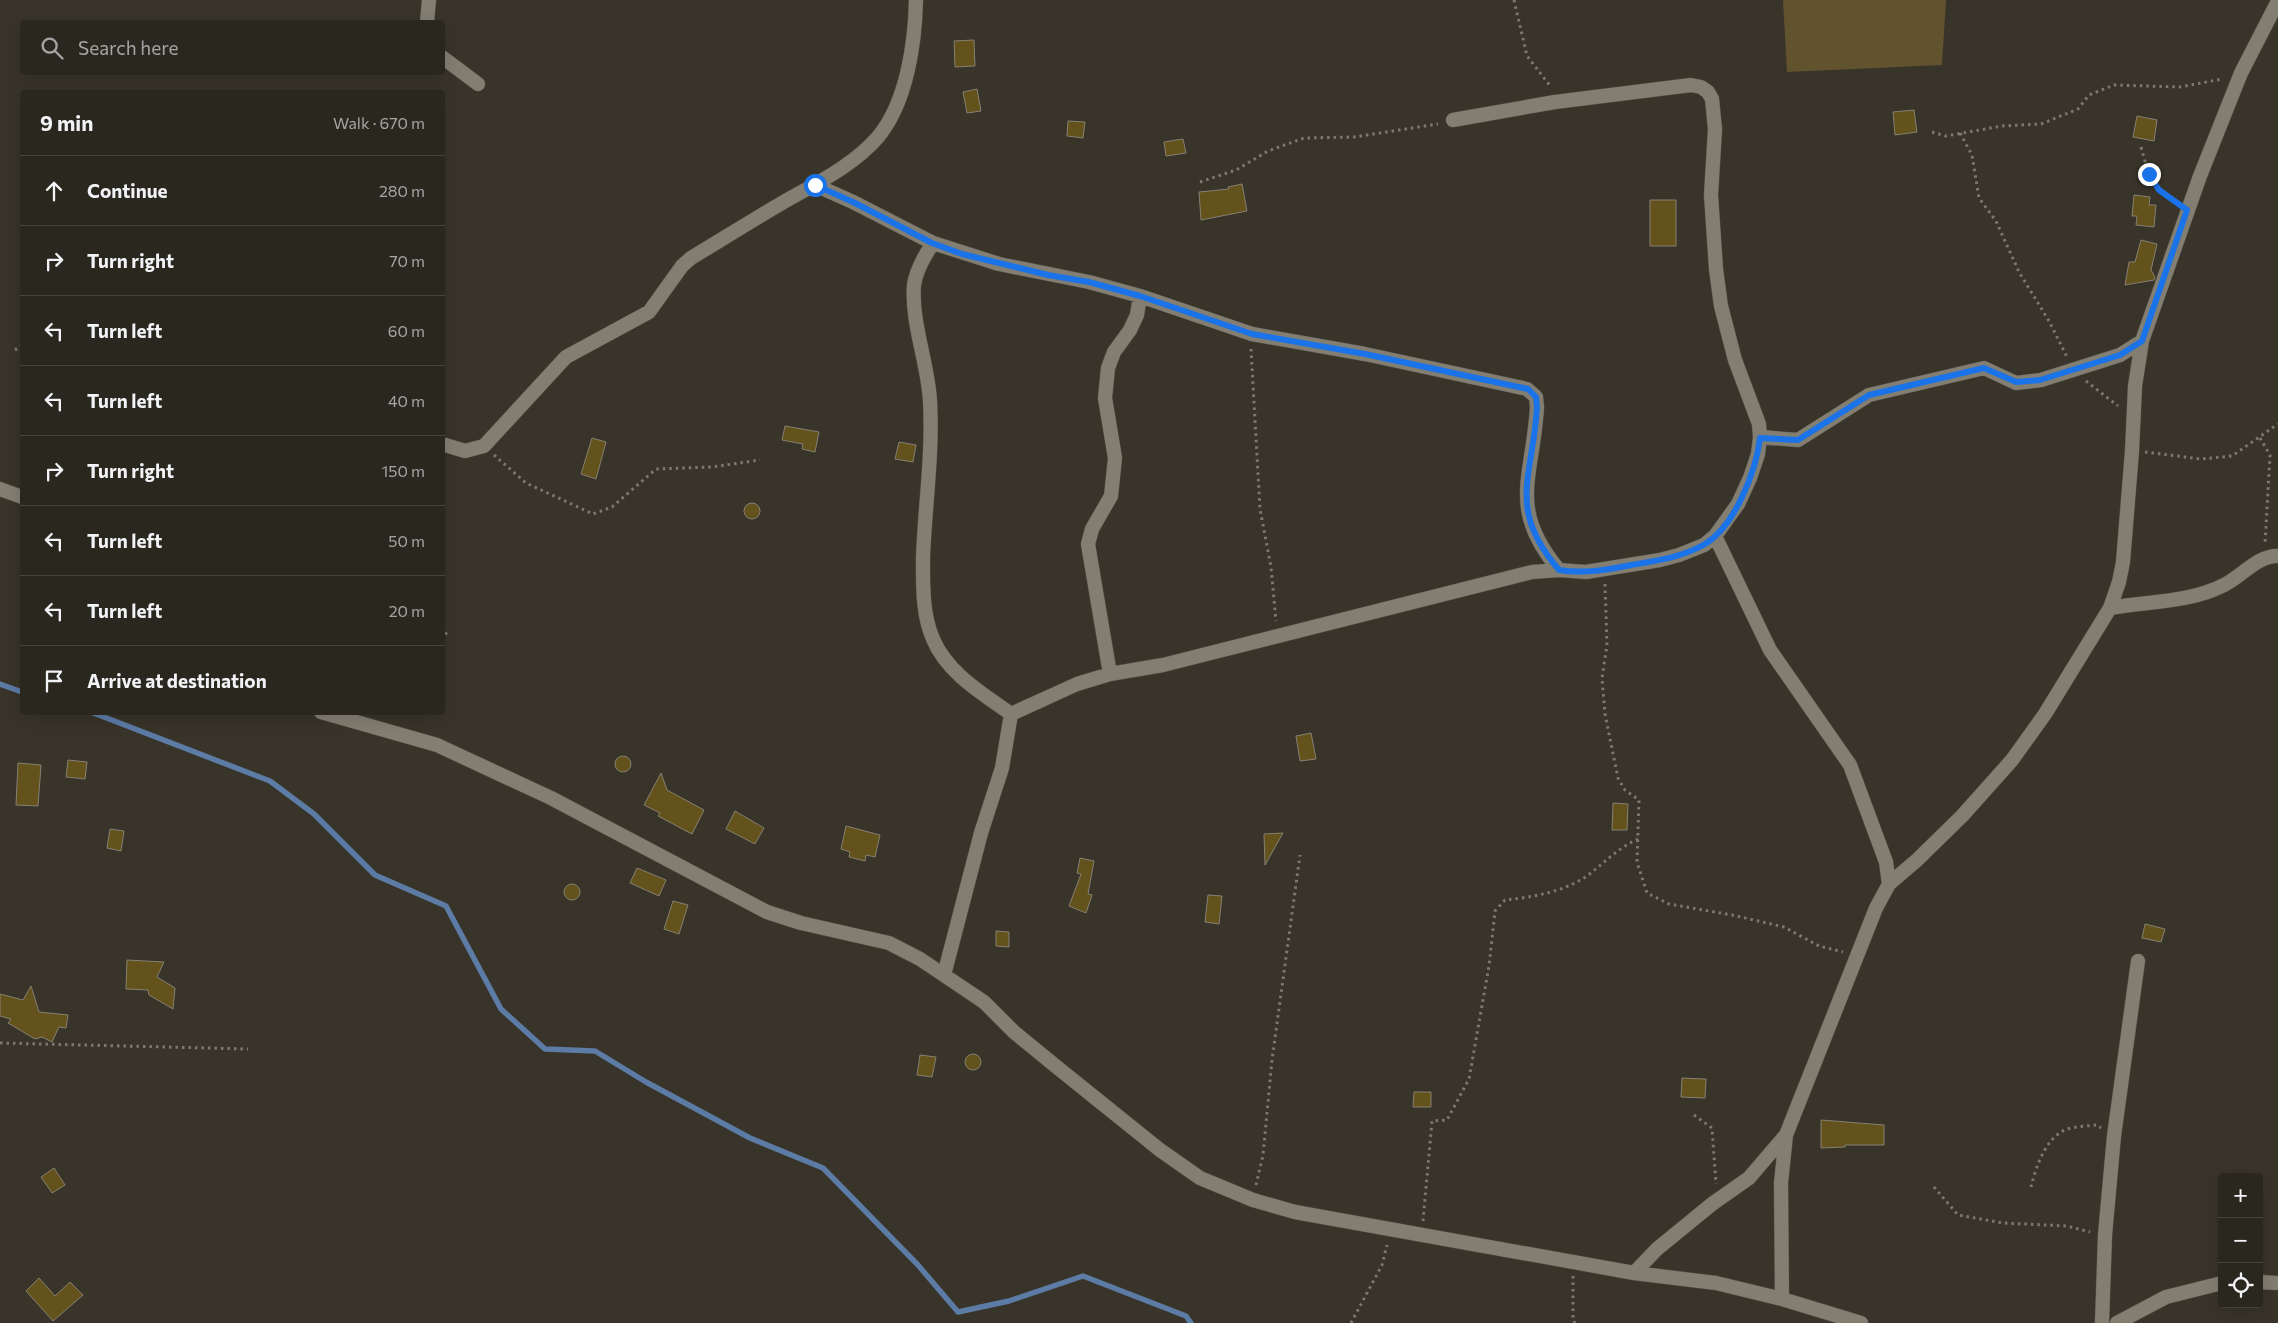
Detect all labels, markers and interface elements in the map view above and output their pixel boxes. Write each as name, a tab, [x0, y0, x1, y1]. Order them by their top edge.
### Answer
search box	[20, 20, 445, 75]
icon: search	[38, 34, 66, 62]
text: Search here	[78, 36, 178, 59]
text: 9 min	[40, 110, 93, 135]
text: Walk · 670 m	[333, 113, 425, 132]
route end	[2138, 163, 2161, 186]
route start	[804, 174, 827, 197]
icon: ahead	[40, 177, 68, 205]
text: Continue	[87, 179, 167, 202]
text: 280 m	[379, 181, 425, 200]
icon: right	[40, 247, 68, 275]
text: Turn right	[87, 249, 174, 272]
text: 70 m	[389, 251, 425, 270]
icon: left	[40, 317, 68, 345]
text: Turn left	[87, 319, 162, 342]
text: 60 m	[388, 321, 425, 340]
icon: left	[40, 387, 68, 415]
text: Turn left	[87, 389, 162, 412]
text: 40 m	[388, 391, 425, 410]
icon: right	[40, 457, 68, 485]
text: Turn right	[87, 459, 174, 482]
text: 150 m	[382, 461, 425, 480]
icon: left	[40, 527, 68, 555]
text: Turn left	[87, 529, 162, 552]
text: 50 m	[388, 531, 425, 550]
icon: left	[40, 597, 68, 625]
text: Turn left	[87, 599, 162, 622]
text: 20 m	[389, 601, 425, 620]
icon: arrive	[40, 667, 68, 695]
text: Arrive at destination	[87, 669, 267, 692]
map controls	[2218, 1173, 2263, 1308]
button: +	[2218, 1173, 2263, 1218]
button: −	[2218, 1218, 2263, 1263]
button: locate	[2218, 1263, 2263, 1308]

